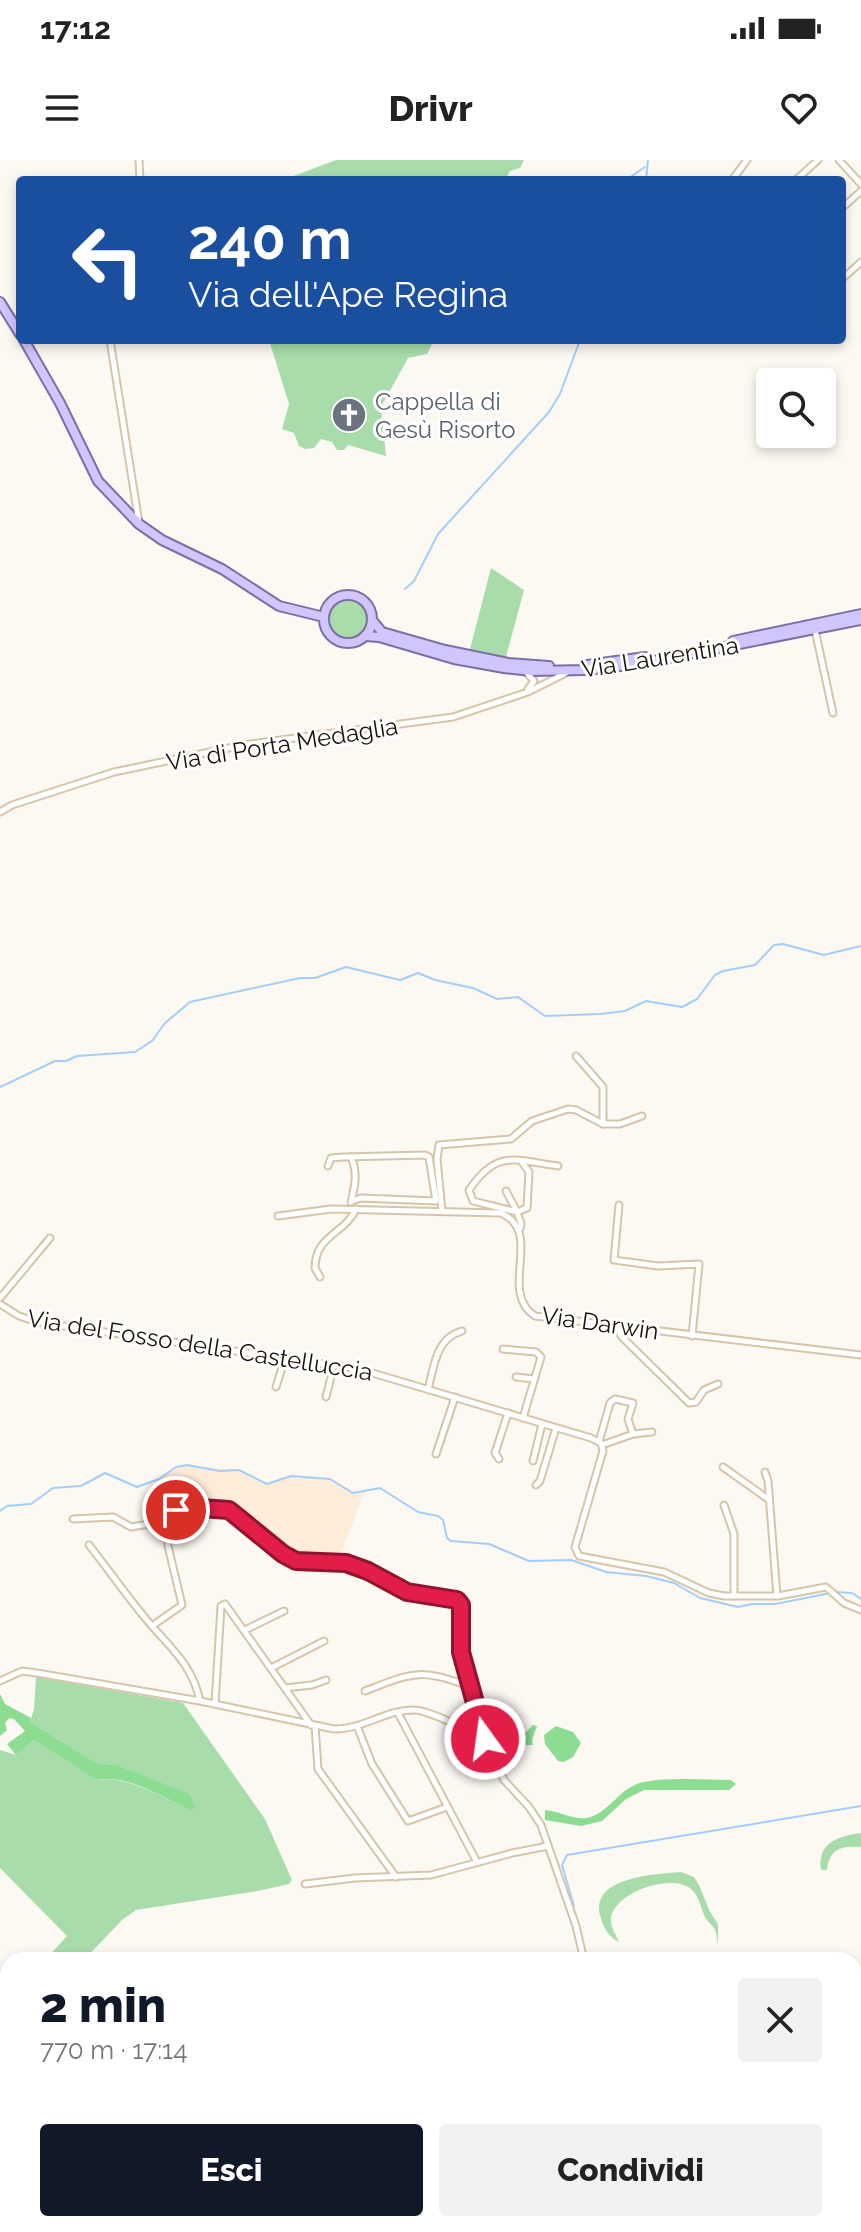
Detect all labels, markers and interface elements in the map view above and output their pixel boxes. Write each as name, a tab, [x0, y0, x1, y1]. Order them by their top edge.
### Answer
text: 17:12	[40, 11, 111, 46]
icon: menu	[40, 86, 84, 130]
icon: heart	[777, 86, 821, 130]
text: Drivr	[388, 87, 473, 129]
text: 240 m	[188, 206, 352, 272]
icon: left	[56, 208, 160, 312]
text: Via dell'Ape Regina	[188, 273, 508, 315]
map controls	[756, 368, 836, 448]
button: search	[756, 368, 836, 448]
place label: Cappella di Gesù Risorto	[375, 387, 515, 444]
church icon: Cappella di Gesù Risorto	[330, 396, 368, 434]
street label: Via Laurentina	[580, 630, 740, 684]
street label: Via di Porta Medaglia	[164, 711, 400, 777]
street label: Via Darwin	[540, 1300, 660, 1346]
street label: Via del Fosso della Castelluccia	[25, 1303, 375, 1387]
pin	[142, 1476, 210, 1544]
icon: arrive	[154, 1488, 198, 1532]
position arrow	[443, 1697, 527, 1781]
text: 2 min	[40, 1977, 166, 2033]
button: close	[738, 1978, 822, 2062]
text: 770 m · 17:14	[40, 2035, 187, 2065]
button: Esci	[40, 2124, 423, 2216]
button: Condividi	[439, 2124, 822, 2216]

